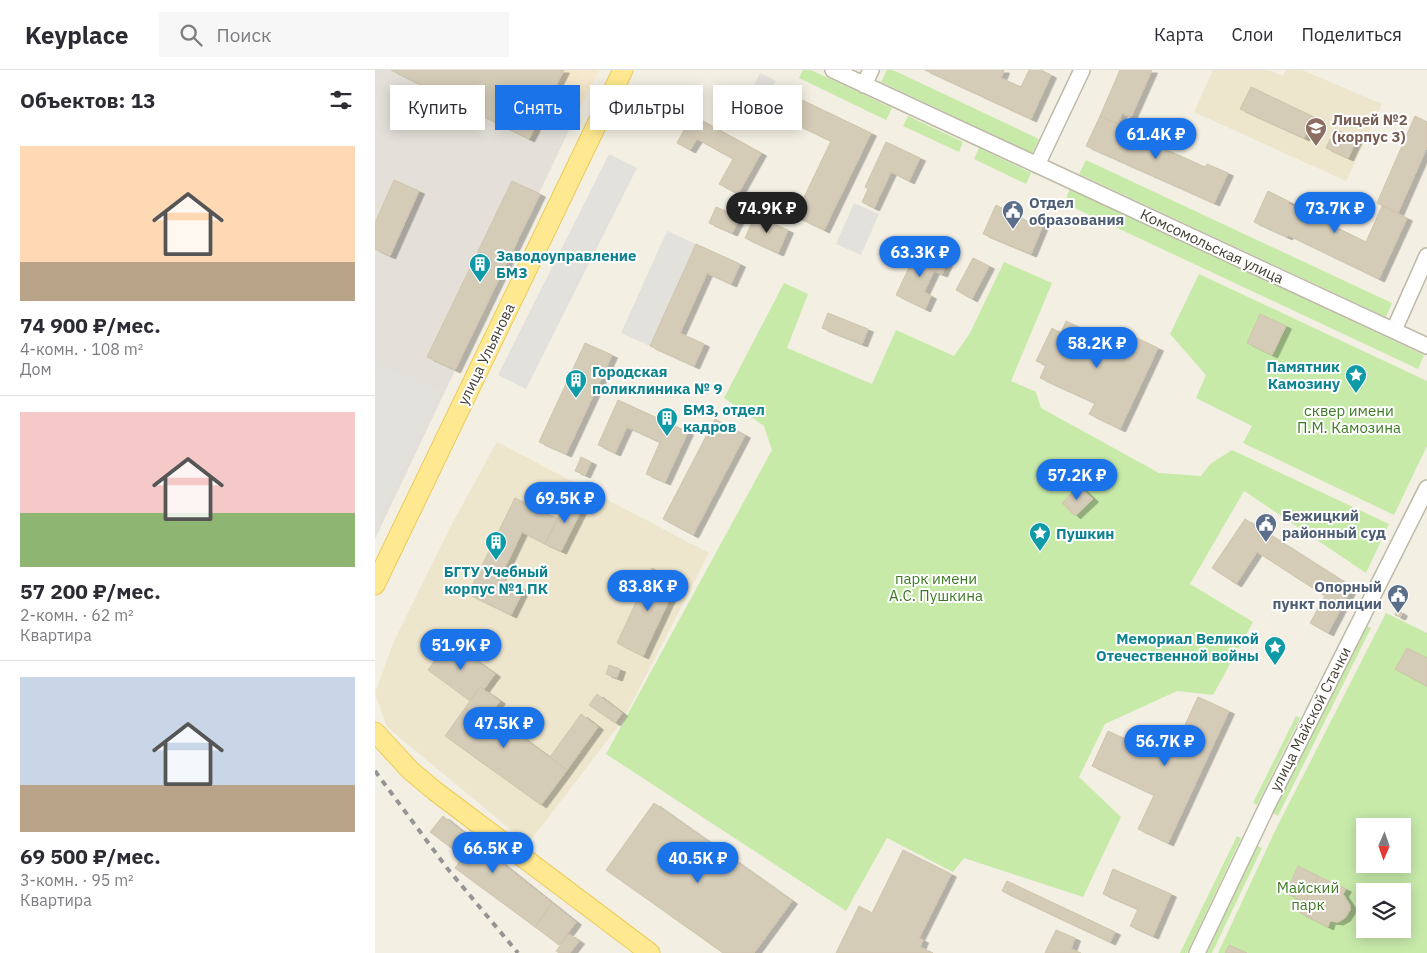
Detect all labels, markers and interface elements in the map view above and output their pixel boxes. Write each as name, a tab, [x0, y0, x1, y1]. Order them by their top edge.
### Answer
search box	[159, 12, 509, 57]
text: Keyplace	[25, 19, 129, 51]
icon: search	[177, 21, 205, 49]
text: Поиск	[217, 23, 272, 47]
text: Карта	[1154, 23, 1204, 46]
text: Слои	[1232, 23, 1274, 46]
text: Поделиться	[1302, 23, 1402, 46]
chip: Купить	[390, 85, 485, 130]
chip: Снять	[495, 85, 580, 130]
chip: Фильтры	[590, 85, 703, 130]
chip: Новое	[713, 85, 802, 130]
text: Объектов: 13	[20, 86, 156, 114]
icon: filters	[327, 86, 355, 114]
place label: Лицей №2 (корпус 3)	[1332, 110, 1408, 146]
school or university icon: Лицей №2 (корпус 3)	[1304, 116, 1328, 147]
pin: 61.4K ₽	[1110, 118, 1202, 160]
text: 61.4K ₽	[1126, 124, 1186, 144]
icon: home	[143, 179, 233, 269]
pin: 74.9K ₽	[721, 191, 813, 234]
pin: 73.7K ₽	[1289, 191, 1381, 234]
place label: Отдел образования	[1029, 193, 1124, 229]
text: 74.9K ₽	[737, 198, 797, 218]
text: 73.7K ₽	[1305, 198, 1365, 218]
public building icon: Отдел образования	[1001, 199, 1025, 230]
street label: Комсомольская улица	[1137, 204, 1287, 288]
pin: 63.3K ₽	[874, 236, 966, 278]
text: 63.3K ₽	[890, 242, 950, 262]
place label: Заводоуправление БМЗ	[496, 246, 636, 282]
building icon: Заводоуправление БМЗ	[468, 252, 492, 283]
street label: улица Ульянова	[453, 300, 519, 408]
text: 74 900 ₽/мес.	[20, 311, 161, 339]
pin: 58.2K ₽	[1051, 326, 1143, 369]
text: 58.2K ₽	[1067, 333, 1127, 353]
text: 4-комн. · 108 m²	[20, 339, 143, 359]
place label: Памятник Камозину	[1267, 357, 1340, 393]
text: Дом	[20, 359, 52, 379]
place label: Городская поликлиника № 9	[592, 362, 722, 398]
place icon: Памятник Камозину	[1344, 363, 1368, 394]
building icon: Городская поликлиника № 9	[564, 368, 588, 399]
place label: БМЗ, отдел кадров	[683, 400, 765, 436]
park label: сквер имени П.М. Камозина	[1297, 401, 1401, 437]
building icon: БМЗ, отдел кадров	[655, 406, 679, 437]
icon: home	[143, 444, 233, 534]
pin: 57.2K ₽	[1031, 458, 1123, 501]
text: 57.2K ₽	[1047, 465, 1107, 485]
pin: 69.5K ₽	[519, 482, 611, 524]
text: 69.5K ₽	[535, 488, 595, 508]
place label: Бежицкий районный суд	[1282, 506, 1386, 542]
public building icon: Бежицкий районный суд	[1254, 512, 1278, 543]
place icon: Пушкин	[1028, 521, 1052, 552]
place label: Пушкин	[1056, 524, 1115, 543]
building icon: БГТУ Учебный корпус №1 ПК	[484, 530, 508, 561]
place label: БГТУ Учебный корпус №1 ПК	[444, 562, 548, 598]
park label: парк имени А.С. Пушкина	[889, 569, 983, 605]
pin: 83.8K ₽	[602, 570, 694, 612]
text: 83.8K ₽	[618, 576, 678, 596]
text: 57 200 ₽/мес.	[20, 577, 161, 605]
place label: Опорный пункт полиции	[1273, 577, 1382, 613]
public building icon: Опорный пункт полиции	[1386, 583, 1410, 614]
text: 2-комн. · 62 m²	[20, 605, 134, 625]
text: Квартира	[20, 625, 92, 645]
pin: 51.9K ₽	[415, 628, 507, 671]
place label: Мемориал Великой Отечественной войны	[1096, 629, 1259, 665]
text: 51.9K ₽	[431, 635, 491, 655]
place icon: Мемориал Великой Отечественной войны	[1263, 635, 1287, 666]
street label: улица Майской Стачки	[1265, 644, 1355, 794]
pin: 47.5K ₽	[458, 706, 550, 749]
icon: home	[143, 709, 233, 799]
text: 47.5K ₽	[474, 713, 534, 733]
pin: 56.7K ₽	[1119, 724, 1211, 767]
text: 56.7K ₽	[1135, 731, 1195, 751]
north arrow	[1356, 818, 1411, 872]
map controls	[1356, 818, 1411, 938]
pin: 66.5K ₽	[447, 832, 539, 874]
text: 66.5K ₽	[463, 838, 523, 858]
text: 69 500 ₽/мес.	[20, 842, 161, 870]
pin: 40.5K ₽	[652, 842, 744, 884]
text: 40.5K ₽	[668, 848, 728, 868]
text: 3-комн. · 95 m²	[20, 870, 134, 890]
park label: Майский парк	[1277, 878, 1339, 914]
button: layers	[1356, 883, 1411, 938]
text: Квартира	[20, 890, 92, 910]

